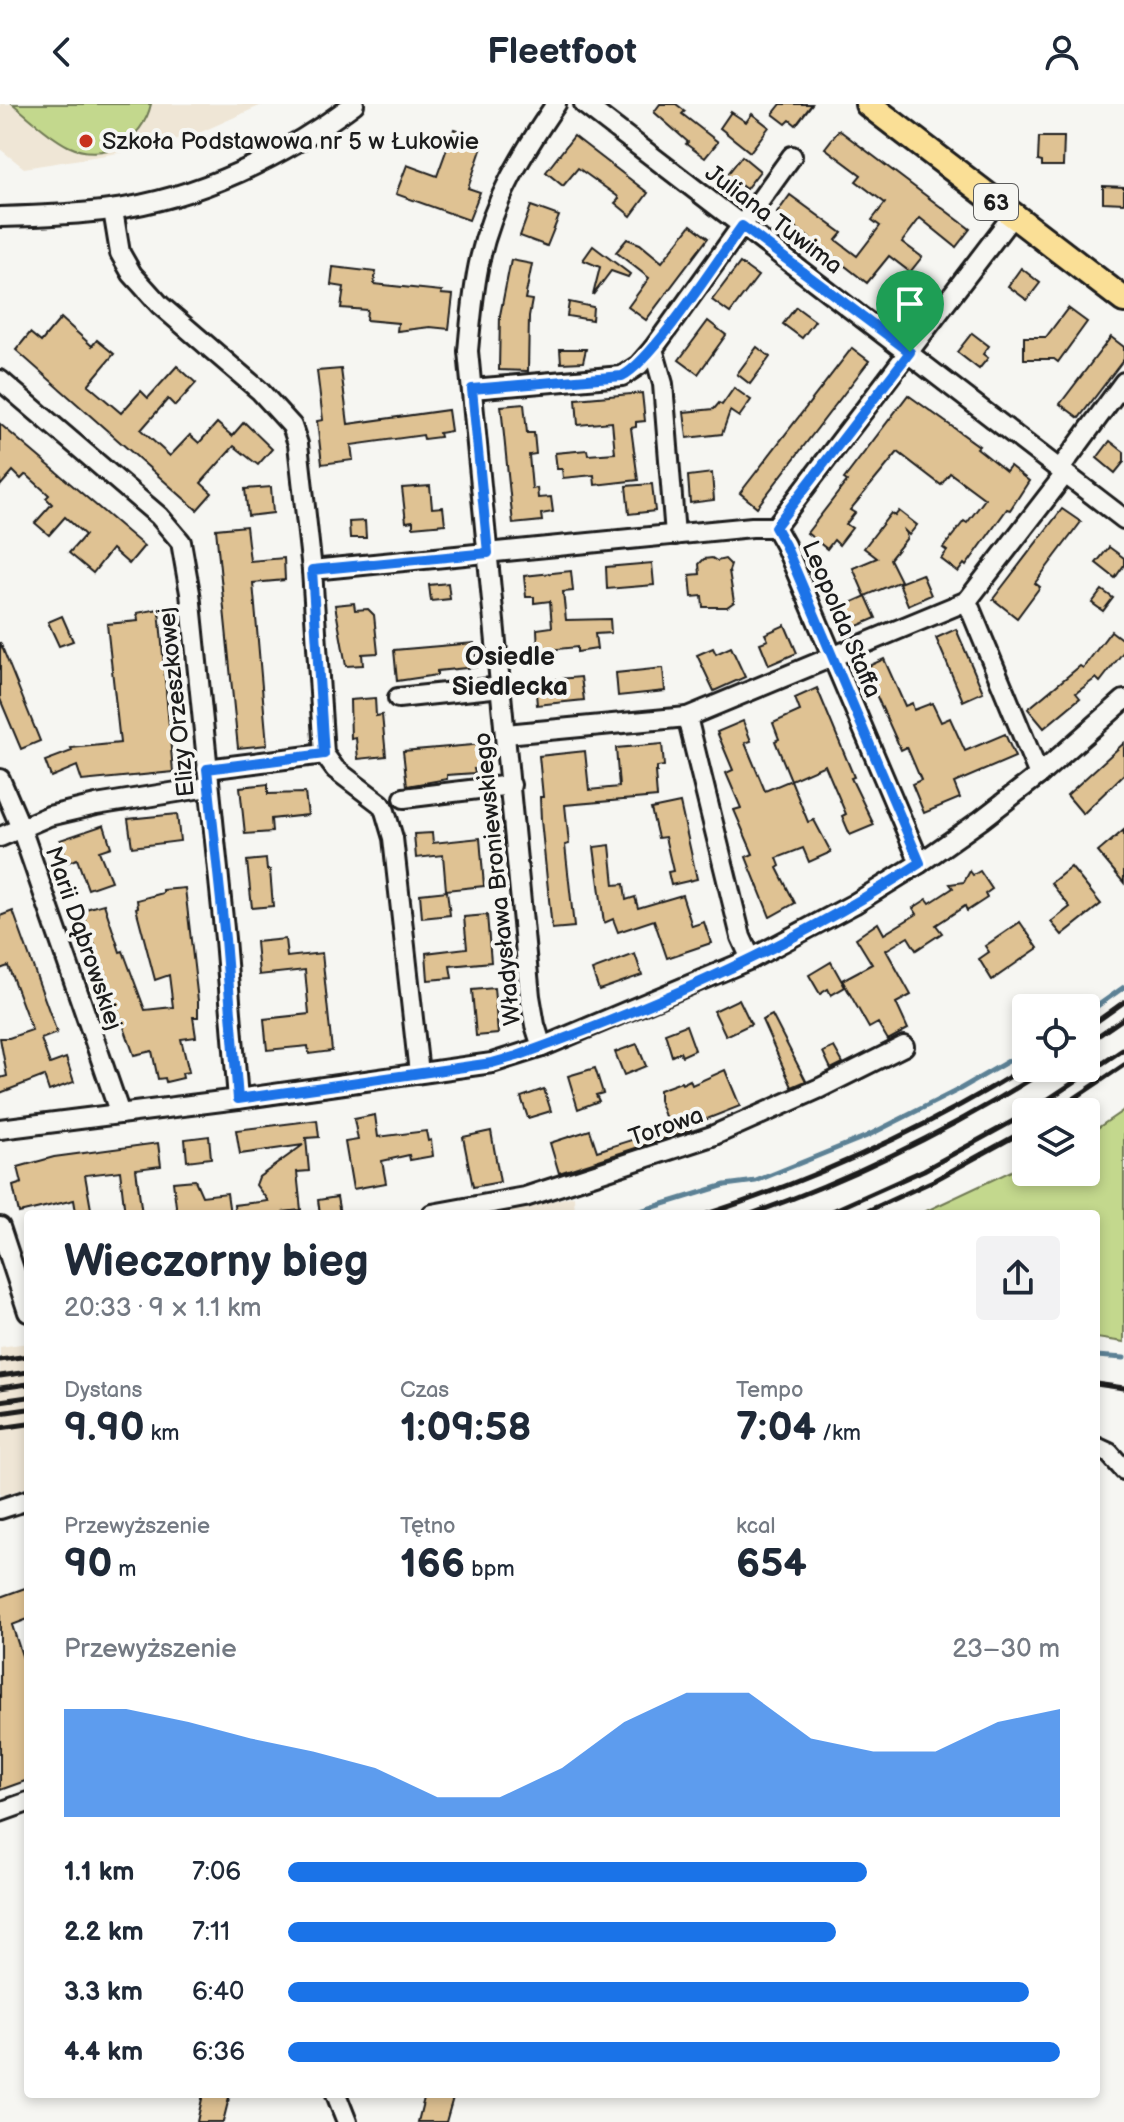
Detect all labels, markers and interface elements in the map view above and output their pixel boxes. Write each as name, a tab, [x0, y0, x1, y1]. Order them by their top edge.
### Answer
icon: back	[40, 30, 84, 74]
icon: person	[1040, 30, 1084, 74]
text: Fleetfoot	[487, 31, 637, 74]
place label: Szkoła Podstawowa nr 5 w Łukowie	[102, 127, 479, 156]
marker: Szkoła Podstawowa nr 5 w Łukowie	[77, 132, 95, 150]
street label: Juliana Tuwima	[699, 158, 848, 280]
road number: 63	[974, 184, 1018, 220]
pin	[876, 270, 944, 352]
icon: arrive	[888, 282, 932, 326]
street label: Leopolda Staffa	[795, 536, 888, 702]
street label: Elizy Orzeszkowej	[152, 606, 201, 798]
district label: Osiedle Siedlecka	[452, 642, 568, 703]
street label: Władysława Broniewskiego	[468, 731, 527, 1027]
street label: Marii Dąbrowskiej	[39, 843, 128, 1034]
map controls	[1012, 994, 1100, 1186]
button: locate	[1012, 994, 1100, 1082]
button: layers	[1012, 1098, 1100, 1186]
street label: Torowa	[625, 1100, 707, 1153]
text: Wieczorny bieg	[64, 1236, 369, 1289]
button: share	[976, 1236, 1060, 1320]
text: 20:33 · 9 × 1.1 km	[64, 1293, 262, 1324]
text: Dystans	[64, 1377, 143, 1404]
text: Czas	[400, 1377, 449, 1404]
text: Tempo	[736, 1377, 803, 1404]
text: 9.90	[64, 1404, 145, 1452]
text: 1:09:58	[400, 1404, 532, 1452]
text: 7:04	[736, 1404, 816, 1452]
text: km	[145, 1420, 180, 1447]
text: /km	[816, 1420, 861, 1447]
text: Przewyższenie	[64, 1513, 210, 1540]
text: Tętno	[400, 1513, 456, 1540]
text: kcal	[736, 1513, 775, 1540]
text: 90	[64, 1540, 112, 1588]
text: 166	[400, 1540, 465, 1588]
text: 654	[736, 1540, 807, 1588]
text: m	[112, 1556, 137, 1583]
text: bpm	[465, 1556, 515, 1583]
text: Przewyższenie	[64, 1634, 237, 1665]
text: 23–30 m	[952, 1634, 1060, 1665]
text: 1.1 km	[64, 1857, 134, 1888]
text: 7:06	[192, 1857, 241, 1888]
text: 2.2 km	[64, 1917, 144, 1948]
text: 7:11	[192, 1917, 230, 1948]
text: 3.3 km	[64, 1977, 143, 2008]
text: 6:40	[192, 1977, 244, 2008]
text: 4.4 km	[64, 2037, 143, 2068]
text: 6:36	[192, 2037, 245, 2068]

